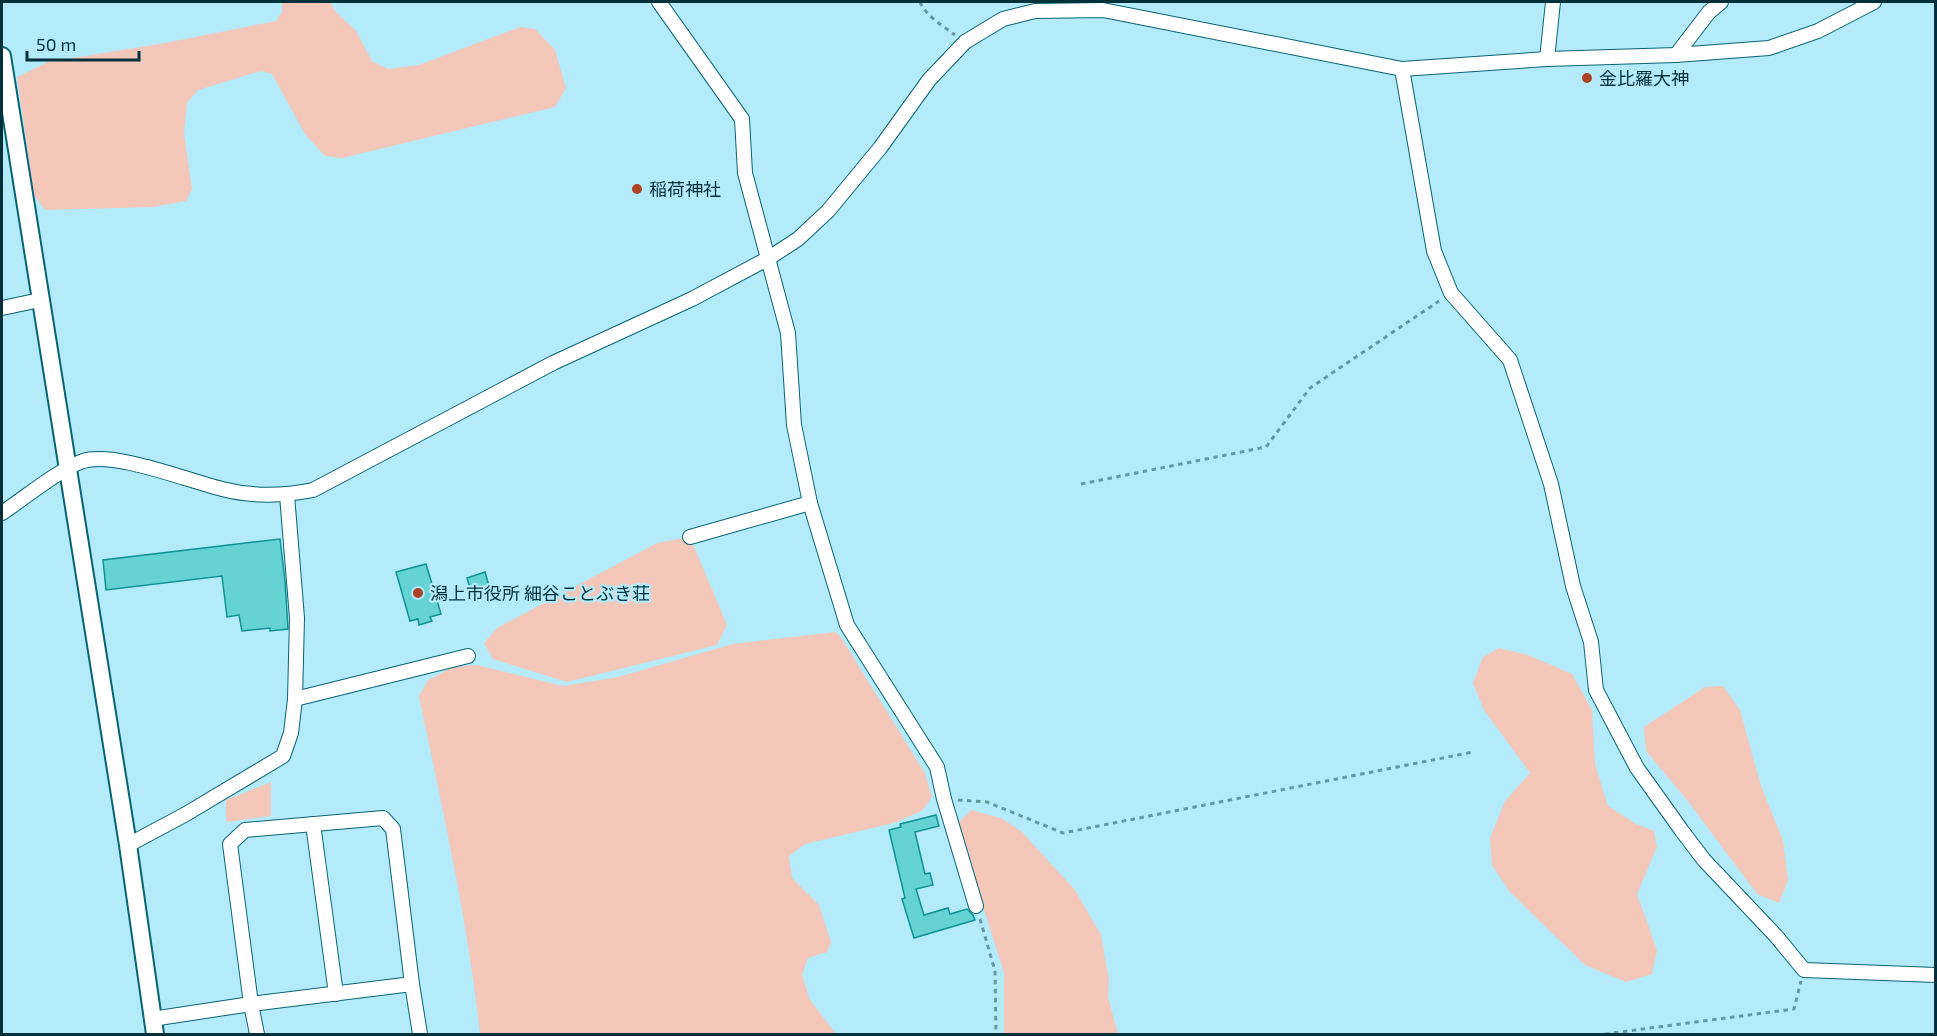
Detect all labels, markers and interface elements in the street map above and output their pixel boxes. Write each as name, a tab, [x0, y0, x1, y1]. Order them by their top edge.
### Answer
scale bar	[27, 24, 140, 62]
text: 50 m	[36, 33, 76, 55]
place label: 金比羅大神	[1599, 67, 1689, 89]
marker: 金比羅大神	[1580, 71, 1594, 85]
place label: 稲荷神社	[649, 178, 721, 200]
marker: 稲荷神社	[630, 182, 644, 196]
place label: 潟上市役所 細谷ことぶき荘	[430, 582, 650, 604]
marker: 潟上市役所 細谷ことぶき荘	[411, 586, 425, 600]

